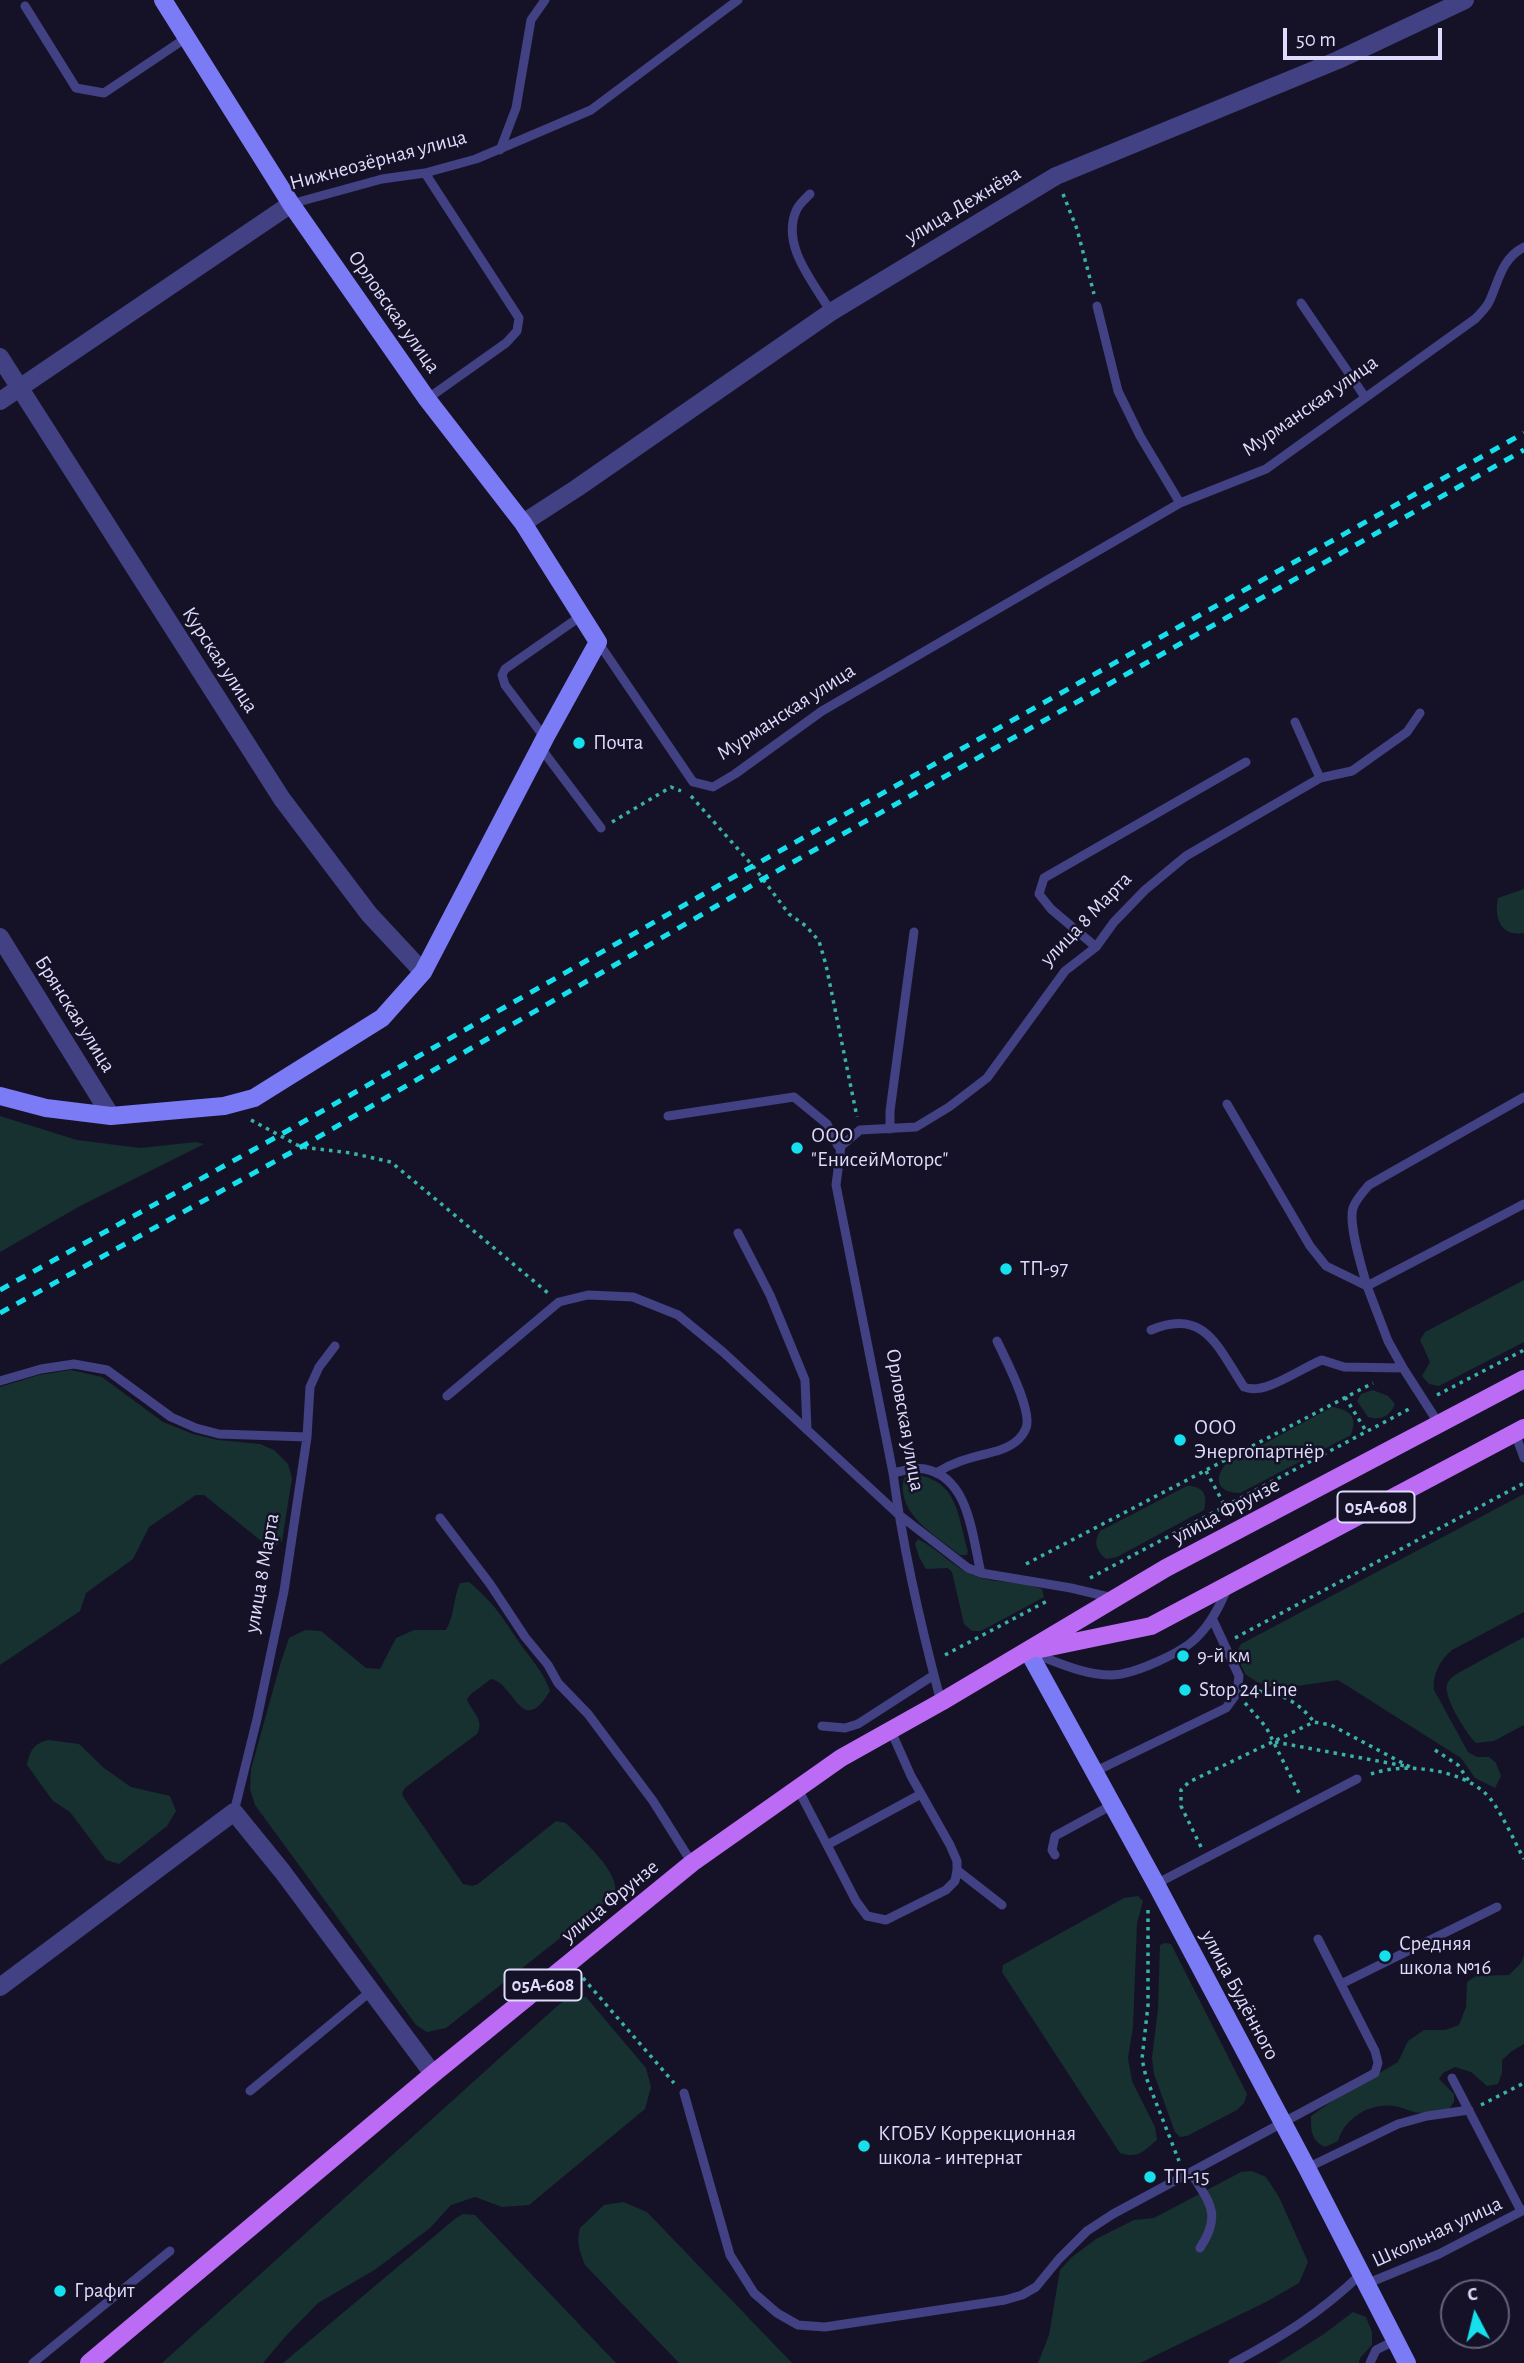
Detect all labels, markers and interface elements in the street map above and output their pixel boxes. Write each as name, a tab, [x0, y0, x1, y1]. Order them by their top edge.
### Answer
scale bar	[1286, 14, 1445, 58]
text: 50 m	[1296, 29, 1336, 50]
street label: Нижнеозёрная улица	[286, 124, 470, 196]
street label: улица Дежнёва	[901, 161, 1025, 249]
street label: Орловская улица	[342, 246, 446, 378]
street label: Мурманская улица	[1237, 350, 1383, 462]
street label: Курская улица	[176, 602, 264, 718]
street label: Мурманская улица	[712, 658, 860, 766]
place label: Почта	[593, 730, 643, 756]
marker: Почта	[571, 735, 587, 751]
street label: улица 8 Марта	[1035, 867, 1137, 971]
street label: Брянская улица	[29, 951, 121, 1077]
place label: ООО "ЕнисейМоторс"	[811, 1123, 948, 1173]
marker: ООО "ЕнисейМоторс"	[789, 1140, 805, 1156]
place label: ТП-97	[1020, 1256, 1068, 1282]
marker: ТП-97	[998, 1261, 1014, 1277]
street label: Орловская улица	[880, 1347, 930, 1493]
place label: ООО Энергопартнёр	[1194, 1415, 1324, 1465]
marker: ООО Энергопартнёр	[1172, 1432, 1188, 1448]
street label: улица Фрунзе	[1168, 1472, 1284, 1550]
road number: 05А-608	[1338, 1492, 1414, 1522]
street label: улица 8 Марта	[239, 1511, 285, 1635]
place label: 9-й км	[1197, 1643, 1250, 1669]
marker: 9-й км	[1175, 1648, 1191, 1664]
place label: Stop 24 Line	[1199, 1677, 1297, 1703]
marker: Stop 24 Line	[1177, 1682, 1193, 1698]
street label: улица Фрунзе	[556, 1854, 664, 1948]
street label: улица Будённого	[1195, 1926, 1285, 2064]
place label: Средняя школа №16	[1399, 1931, 1491, 1981]
marker: Средняя школа №16	[1377, 1948, 1393, 1964]
road number: 05А-608	[504, 1969, 582, 2000]
place label: КГОБУ Коррекционная школа - интернат	[878, 2121, 1076, 2171]
marker: КГОБУ Коррекционная школа - интернат	[856, 2138, 872, 2154]
place label: ТП-15	[1164, 2164, 1210, 2190]
marker: ТП-15	[1142, 2169, 1158, 2185]
street label: Школьная улица	[1368, 2191, 1506, 2273]
place label: Графит	[74, 2278, 135, 2304]
north arrow	[1440, 2279, 1510, 2349]
marker: Графит	[52, 2283, 68, 2299]
text: С	[1466, 2285, 1479, 2305]

